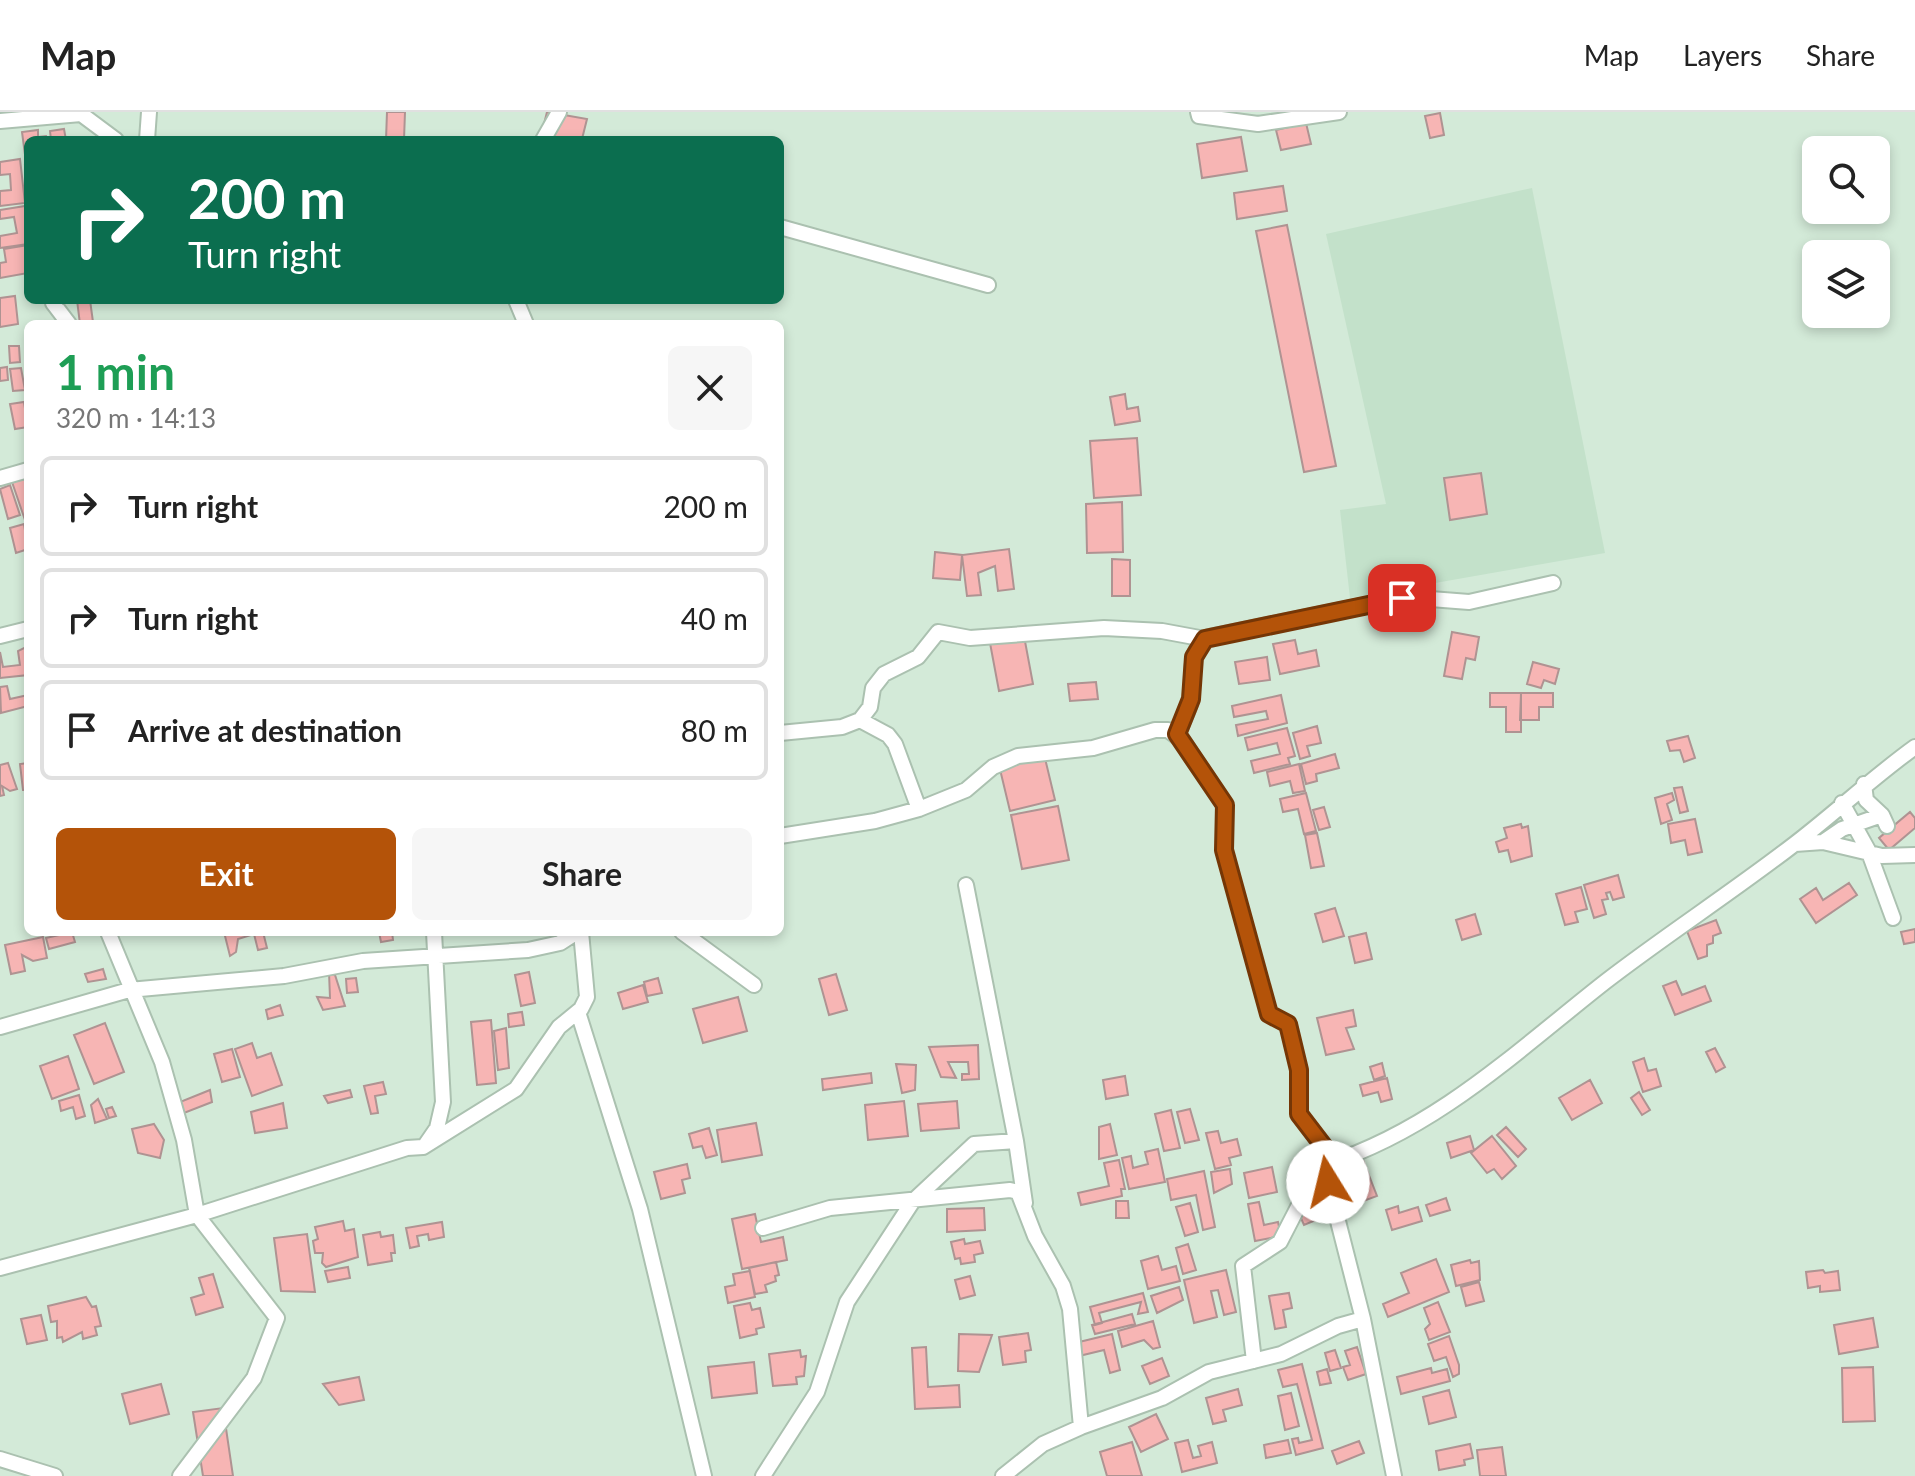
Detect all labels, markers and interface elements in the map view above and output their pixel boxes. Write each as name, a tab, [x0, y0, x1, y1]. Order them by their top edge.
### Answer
text: Map	[40, 32, 116, 78]
text: Map	[1584, 38, 1639, 72]
text: Layers	[1683, 38, 1762, 72]
text: Share	[1806, 38, 1875, 72]
map controls	[1802, 136, 1890, 328]
button: search	[1802, 136, 1890, 224]
text: 200 m	[188, 164, 346, 231]
icon: right	[56, 168, 160, 272]
text: Turn right	[188, 232, 341, 276]
button: layers	[1802, 240, 1890, 328]
text: 1 min	[56, 343, 175, 400]
button: close	[668, 346, 752, 430]
text: 320 m · 14:13	[56, 402, 216, 434]
icon: right	[60, 484, 104, 528]
text: Turn right	[128, 488, 258, 524]
text: 200 m	[663, 488, 748, 524]
pin	[1368, 564, 1436, 632]
icon: arrive	[1380, 576, 1424, 620]
icon: right	[60, 596, 104, 640]
text: Turn right	[128, 600, 258, 636]
text: 40 m	[681, 600, 748, 636]
icon: arrive	[60, 708, 104, 752]
text: Arrive at destination	[128, 712, 402, 748]
text: 80 m	[681, 712, 748, 748]
button: Exit	[56, 828, 396, 920]
button: Share	[412, 828, 752, 920]
position arrow	[1286, 1140, 1370, 1224]

